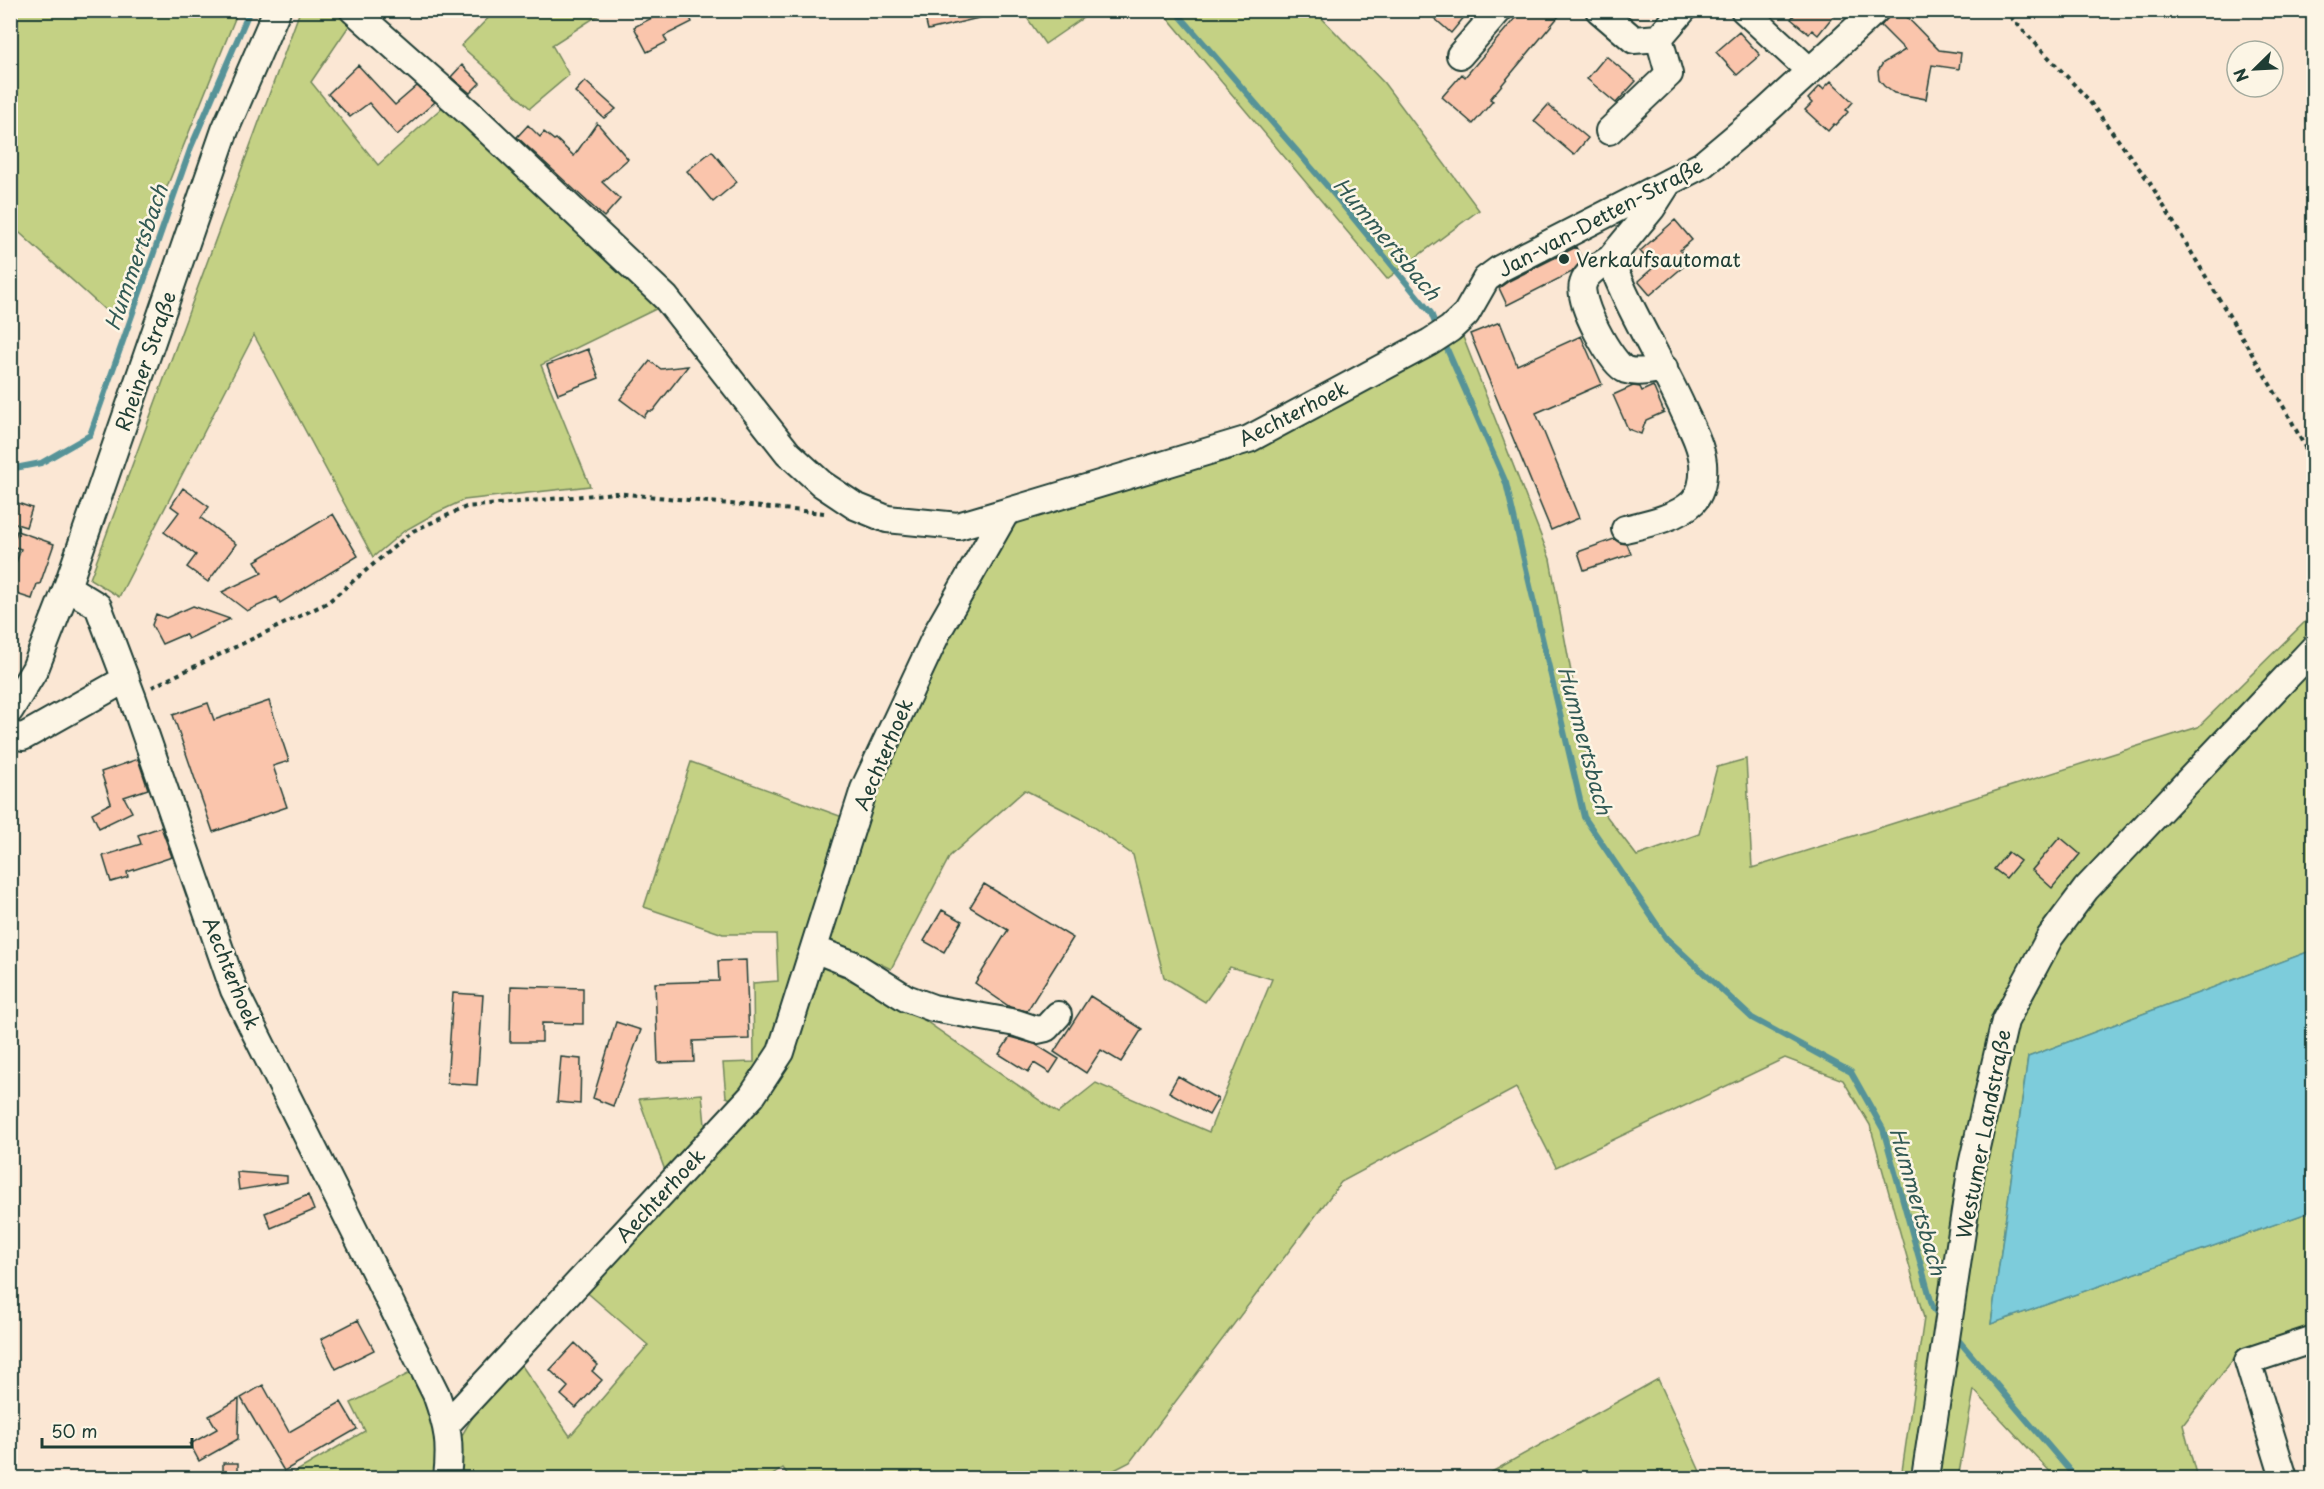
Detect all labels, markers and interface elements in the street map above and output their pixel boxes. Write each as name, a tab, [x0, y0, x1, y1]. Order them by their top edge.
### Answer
north arrow	[2225, 39, 2285, 99]
text: N	[2227, 65, 2254, 86]
street label: Jan-van-Detten-Straße	[1492, 150, 1708, 284]
water label: Hummertsbach	[1327, 169, 1450, 307]
water label: Hummertsbach	[95, 179, 175, 334]
place label: Verkaufsautomat	[1576, 244, 1741, 274]
marker: Verkaufsautomat	[1557, 252, 1571, 266]
street label: Rheiner Straße	[107, 287, 183, 435]
street label: Aechterhoek	[1233, 373, 1353, 453]
water label: Hummertsbach	[1551, 662, 1621, 819]
street label: Aechterhoek	[846, 693, 920, 815]
street label: Aechterhoek	[196, 912, 268, 1034]
street label: Westumer Landstraße	[1948, 1027, 2018, 1241]
water label: Hummertsbach	[1883, 1123, 1956, 1279]
street label: Aechterhoek	[608, 1141, 712, 1249]
scale bar	[42, 1411, 192, 1449]
text: 50 m	[51, 1417, 98, 1444]

